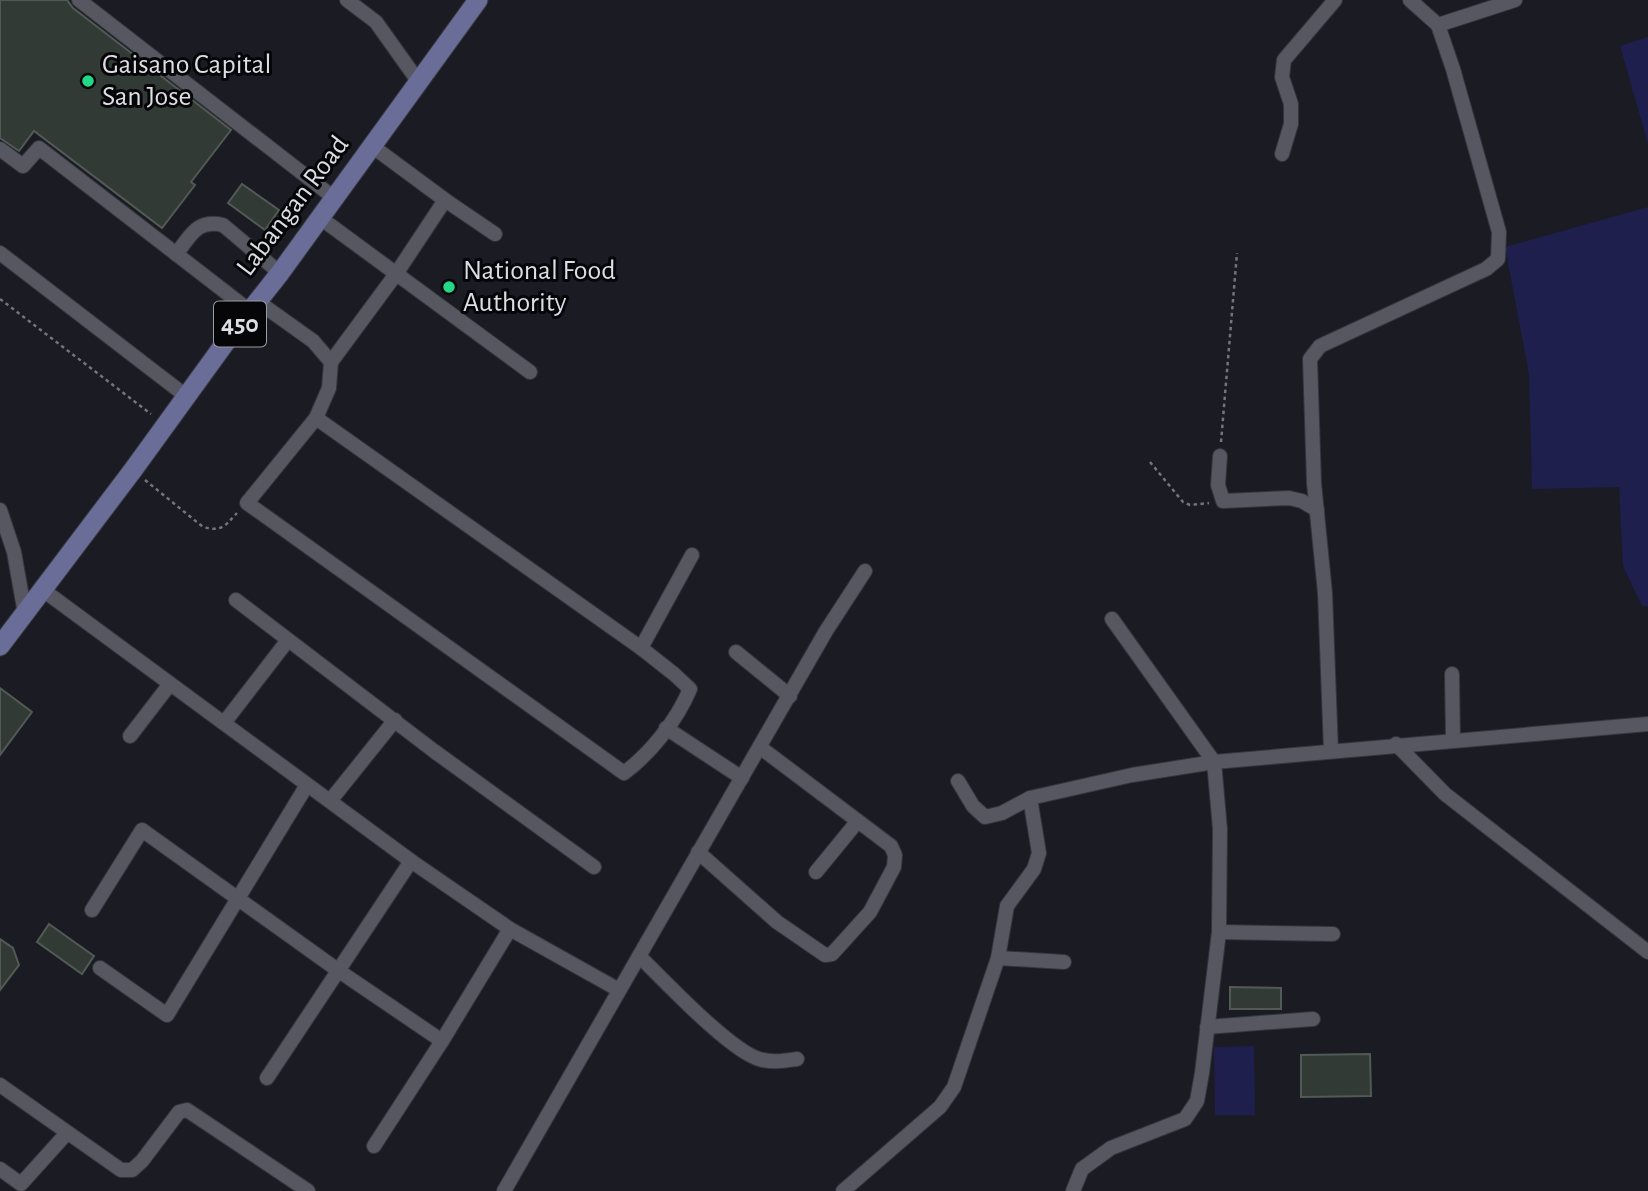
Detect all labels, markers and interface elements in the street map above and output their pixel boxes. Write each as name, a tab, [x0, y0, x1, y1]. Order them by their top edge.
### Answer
place label: Gaisano Capital San Jose	[102, 51, 271, 111]
marker: Gaisano Capital San Jose	[80, 73, 96, 89]
street label: Labangan Road	[232, 131, 354, 281]
place label: National Food Authority	[463, 257, 616, 317]
marker: National Food Authority	[441, 279, 457, 295]
road number: 450	[214, 302, 266, 346]

